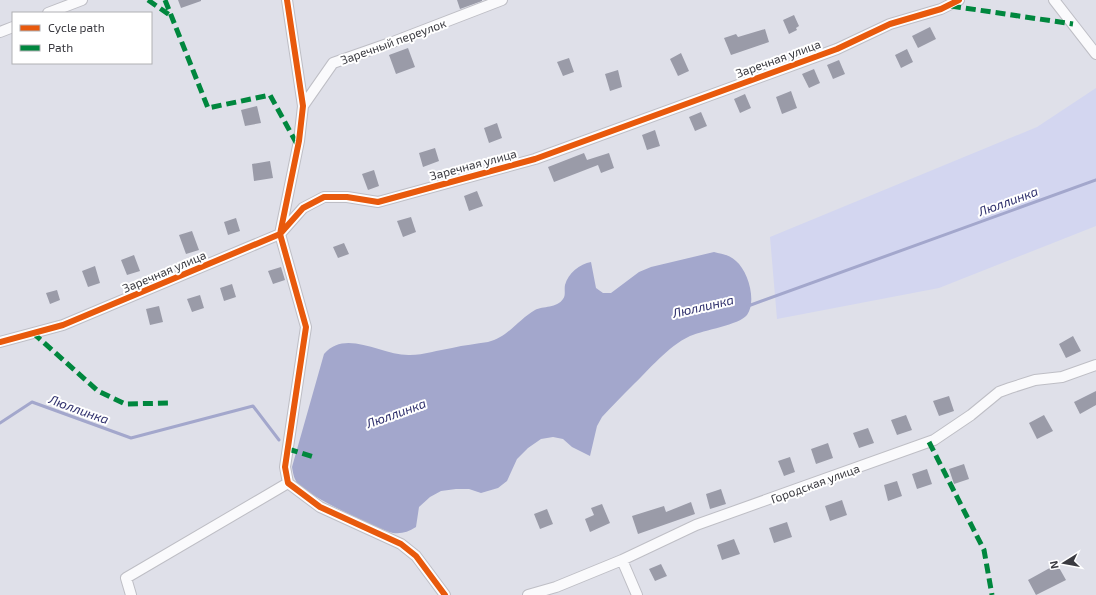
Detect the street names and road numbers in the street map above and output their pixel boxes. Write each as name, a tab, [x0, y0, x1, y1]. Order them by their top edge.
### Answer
street label: Заречный переулок	[338, 15, 449, 68]
street label: Заречная улица	[734, 36, 823, 81]
street label: Заречная улица	[428, 146, 518, 183]
street label: Заречная улица	[120, 247, 208, 296]
street label: Городская улица	[769, 460, 862, 507]

